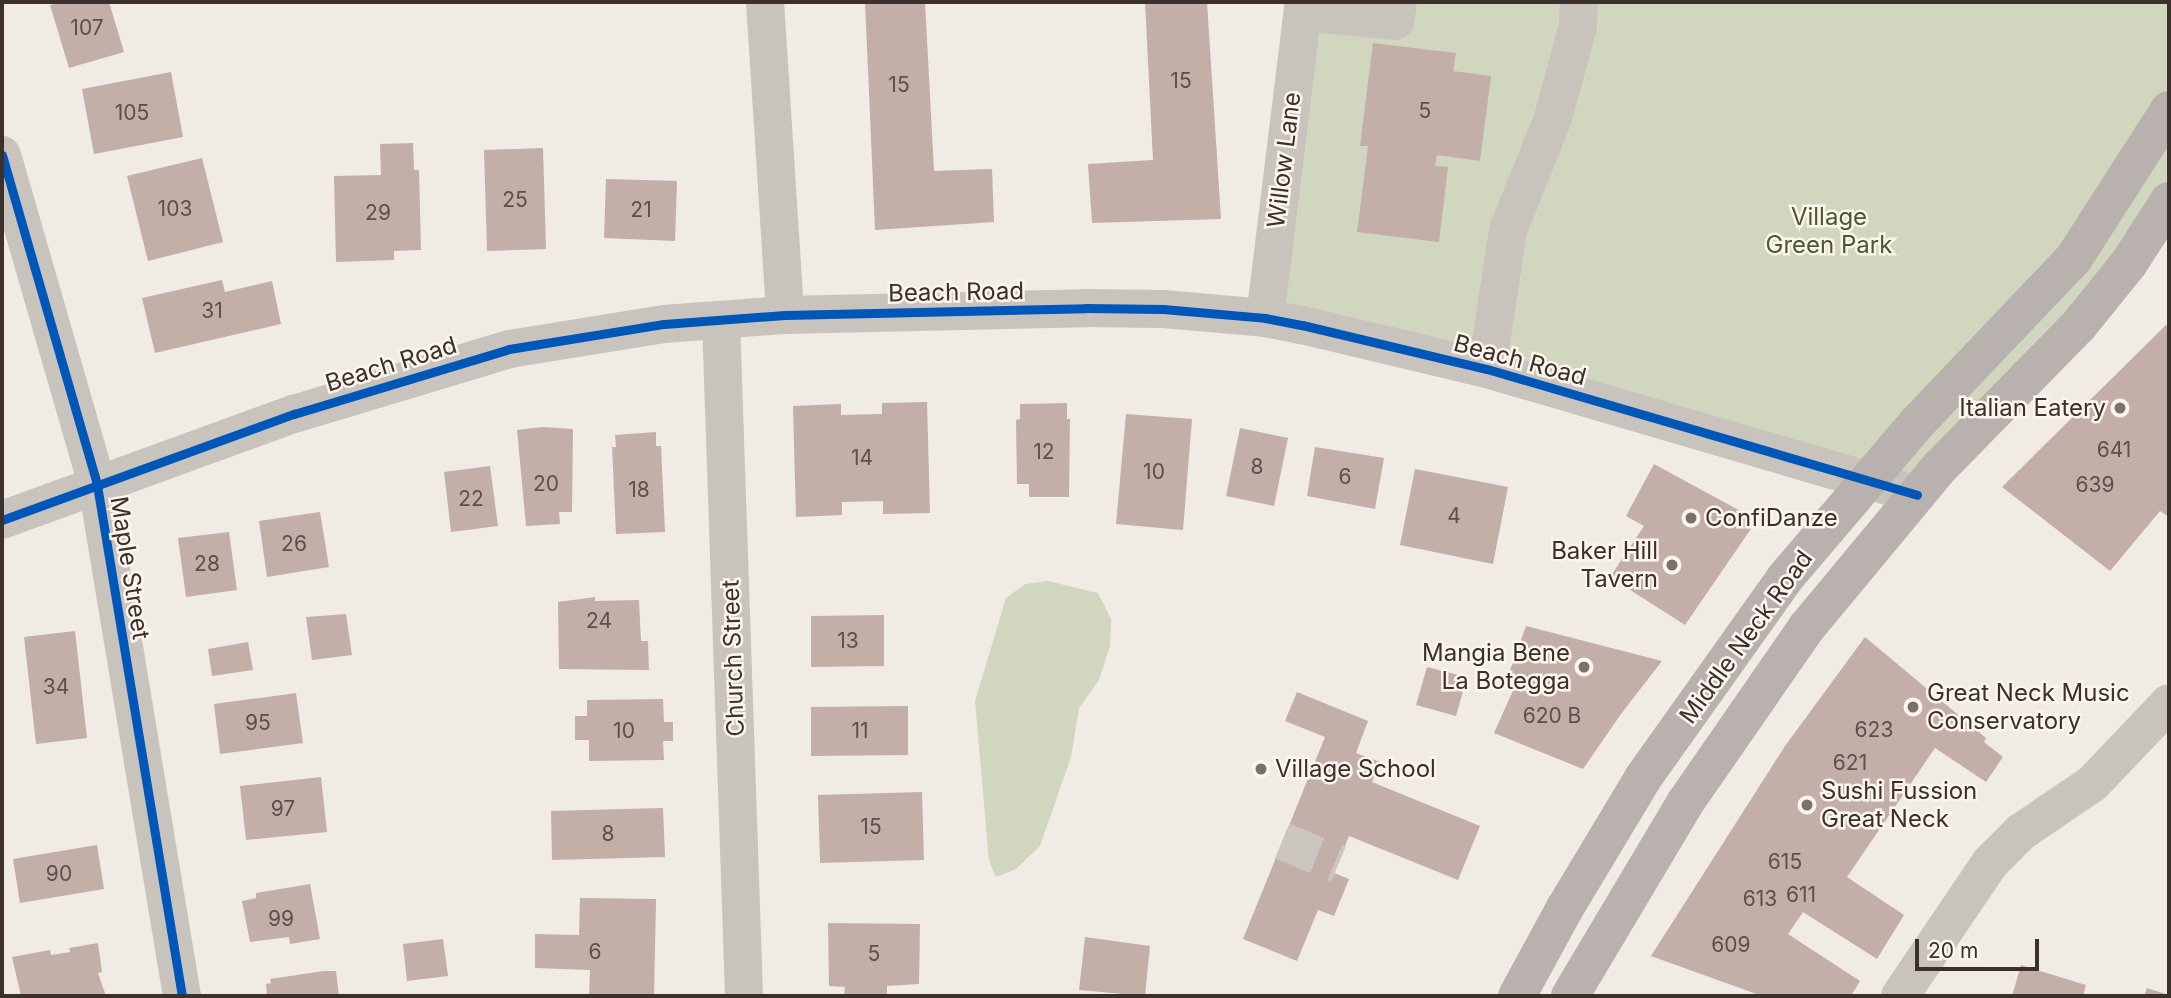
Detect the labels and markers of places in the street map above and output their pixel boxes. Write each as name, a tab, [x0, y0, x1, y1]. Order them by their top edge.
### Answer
place label: Italian Eatery	[1959, 394, 2106, 422]
marker: Italian Eatery	[2112, 400, 2128, 416]
place label: ConfiDanze	[1705, 504, 1838, 532]
marker: ConfiDanze	[1683, 510, 1699, 526]
place label: Baker Hill Tavern	[1551, 537, 1658, 593]
marker: Baker Hill Tavern	[1664, 557, 1680, 573]
place label: Mangia Bene La Botegga	[1422, 639, 1570, 695]
marker: Mangia Bene La Botegga	[1576, 659, 1592, 675]
place label: Great Neck Music Conservatory	[1927, 679, 2130, 735]
marker: Great Neck Music Conservatory	[1905, 699, 1921, 715]
place label: Village School	[1275, 755, 1436, 783]
marker: Village School	[1253, 761, 1269, 777]
place label: Sushi Fussion Great Neck	[1821, 777, 1977, 833]
marker: Sushi Fussion Great Neck	[1799, 797, 1815, 813]

